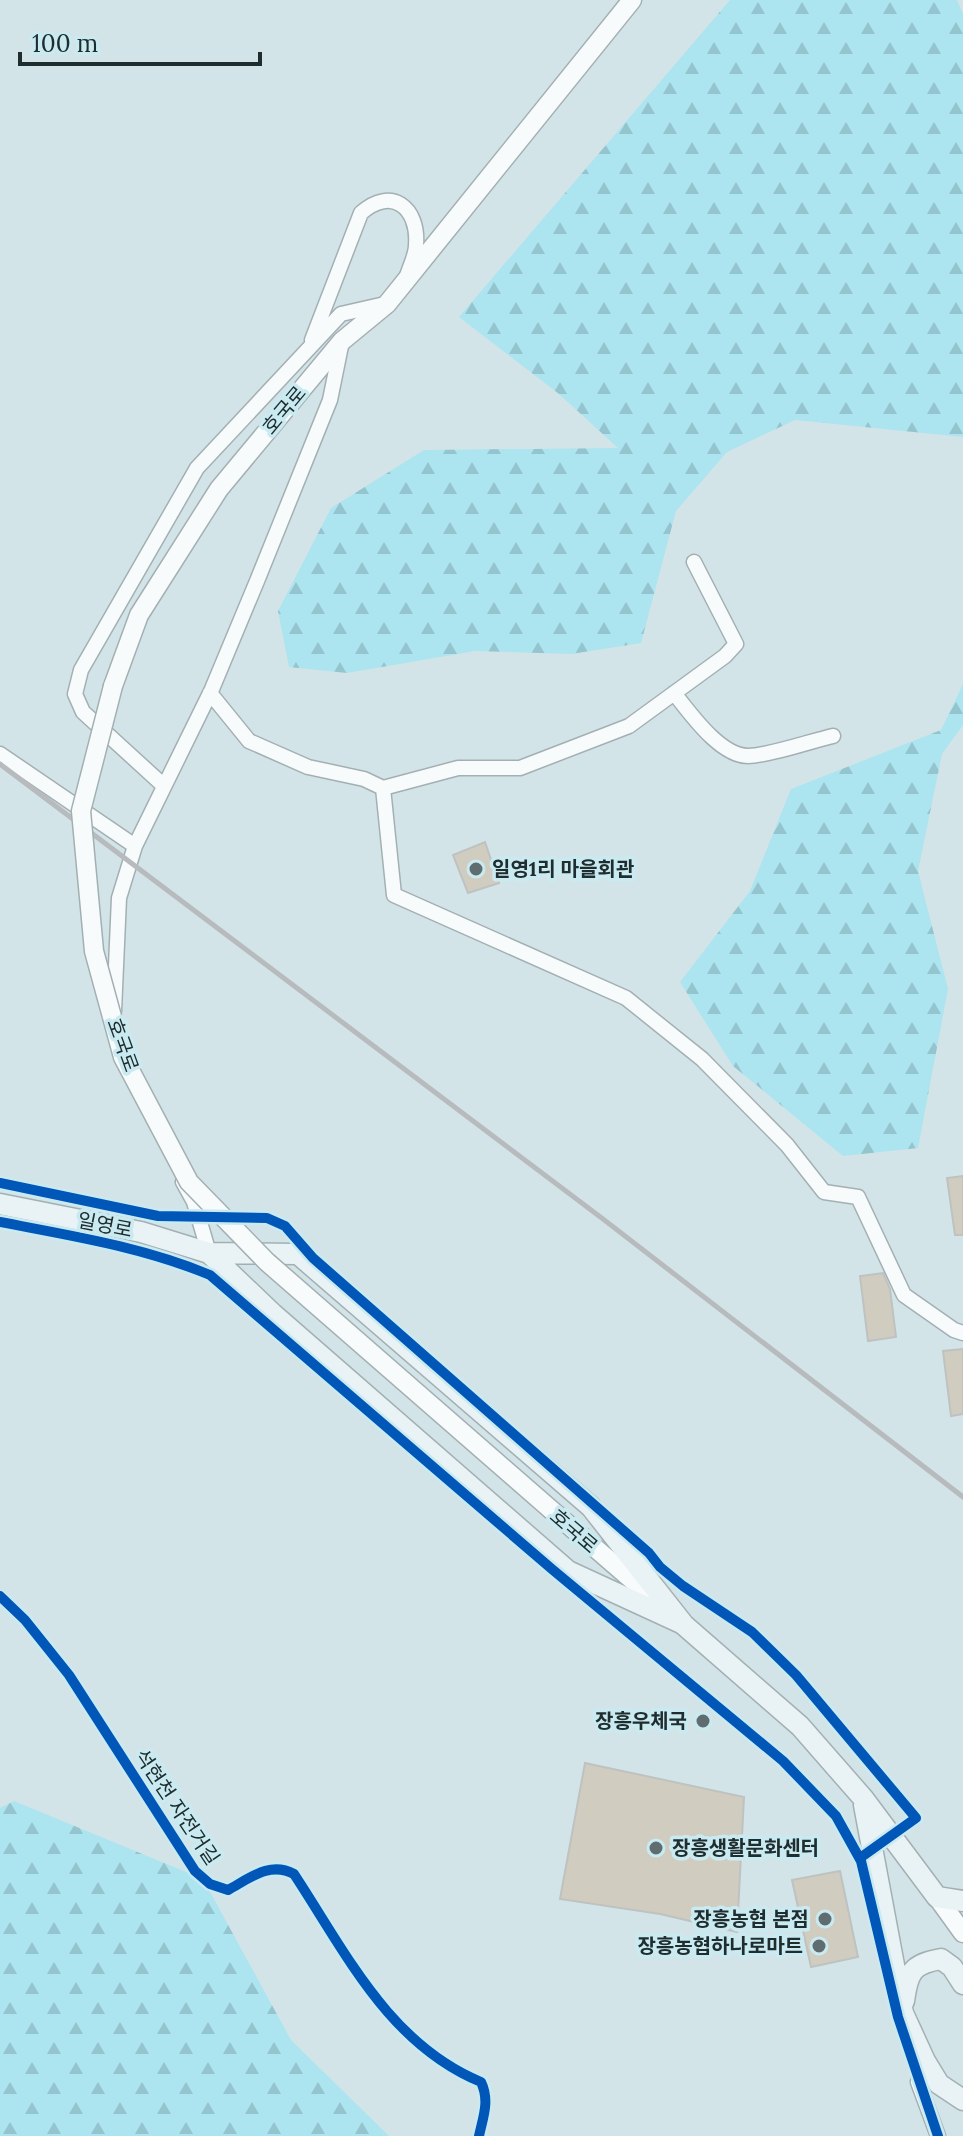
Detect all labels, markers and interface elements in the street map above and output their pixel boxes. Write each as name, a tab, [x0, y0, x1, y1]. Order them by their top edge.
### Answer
scale bar	[20, 16, 260, 66]
text: 100 m	[32, 28, 98, 59]
street label: 호국로	[256, 380, 311, 439]
place label: 일영1리 마을회관	[492, 856, 635, 881]
marker: 일영1리 마을회관	[467, 860, 485, 878]
street label: 호국로	[102, 1015, 145, 1075]
street label: 일영로	[76, 1207, 135, 1242]
street label: 호국로	[545, 1503, 603, 1558]
place label: 장흥우체국	[595, 1708, 687, 1733]
marker: 장흥우체국	[694, 1712, 712, 1730]
street label: 석현천 자전거길	[130, 1744, 225, 1869]
place label: 장흥생활문화센터	[672, 1835, 819, 1860]
marker: 장흥생활문화센터	[647, 1839, 665, 1857]
place label: 장흥농협 본점	[693, 1906, 809, 1931]
marker: 장흥농협 본점	[816, 1910, 834, 1928]
place label: 장흥농협하나로마트	[637, 1933, 803, 1958]
marker: 장흥농협하나로마트	[810, 1937, 828, 1955]

